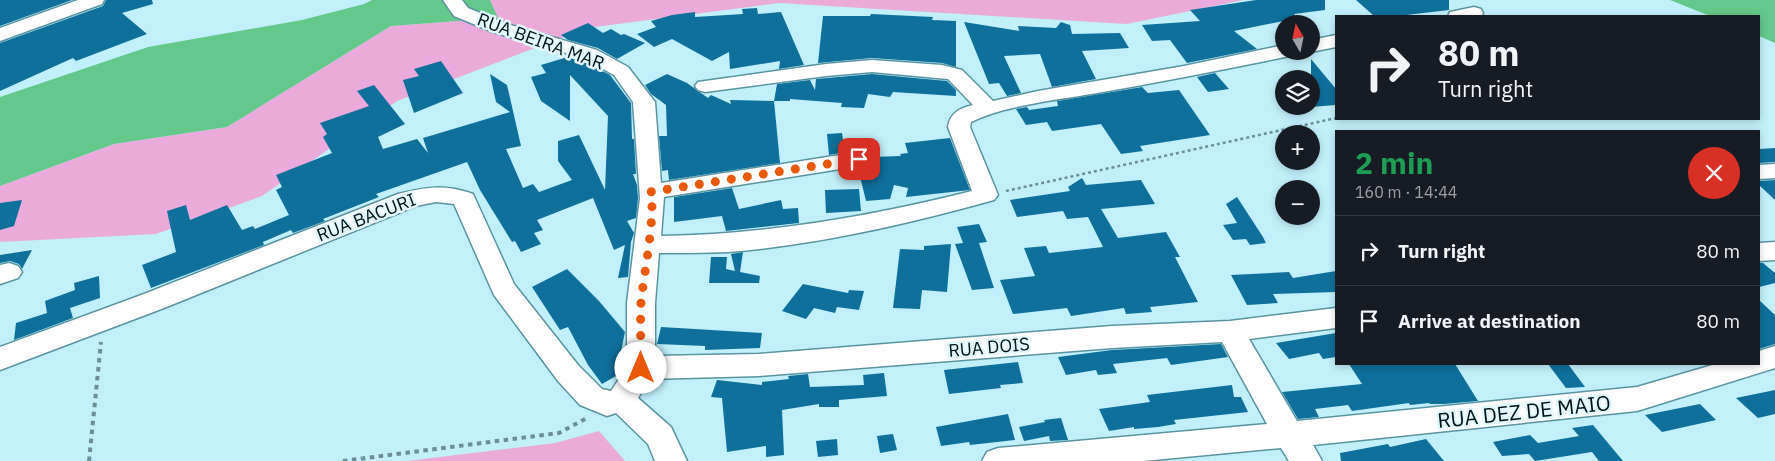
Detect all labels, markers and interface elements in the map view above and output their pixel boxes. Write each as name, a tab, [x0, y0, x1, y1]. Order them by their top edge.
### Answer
street label: RUA BEIRA MAR	[474, 7, 608, 75]
north arrow	[1275, 15, 1320, 60]
map controls	[1275, 15, 1320, 225]
text: 80 m	[1438, 30, 1520, 76]
icon: right	[1355, 35, 1420, 100]
button: layers	[1275, 70, 1320, 115]
text: Turn right	[1438, 74, 1533, 103]
button: +	[1275, 125, 1320, 170]
pin	[838, 138, 880, 180]
text: 2 min	[1355, 143, 1433, 182]
icon: arrive	[845, 145, 873, 173]
button: close	[1688, 147, 1740, 199]
button: −	[1275, 180, 1320, 225]
text: 160 m · 14:44	[1355, 182, 1457, 202]
street label: RUA BACURI	[313, 188, 419, 246]
icon: right	[1355, 237, 1383, 265]
text: Turn right	[1398, 239, 1485, 263]
text: 80 m	[1696, 239, 1740, 263]
icon: arrive	[1355, 307, 1383, 335]
text: Arrive at destination	[1398, 309, 1581, 333]
text: 80 m	[1696, 309, 1740, 333]
street label: RUA DOIS	[947, 332, 1031, 362]
position arrow	[614, 341, 666, 393]
street label: RUA DEZ DE MAIO	[1436, 388, 1612, 434]

